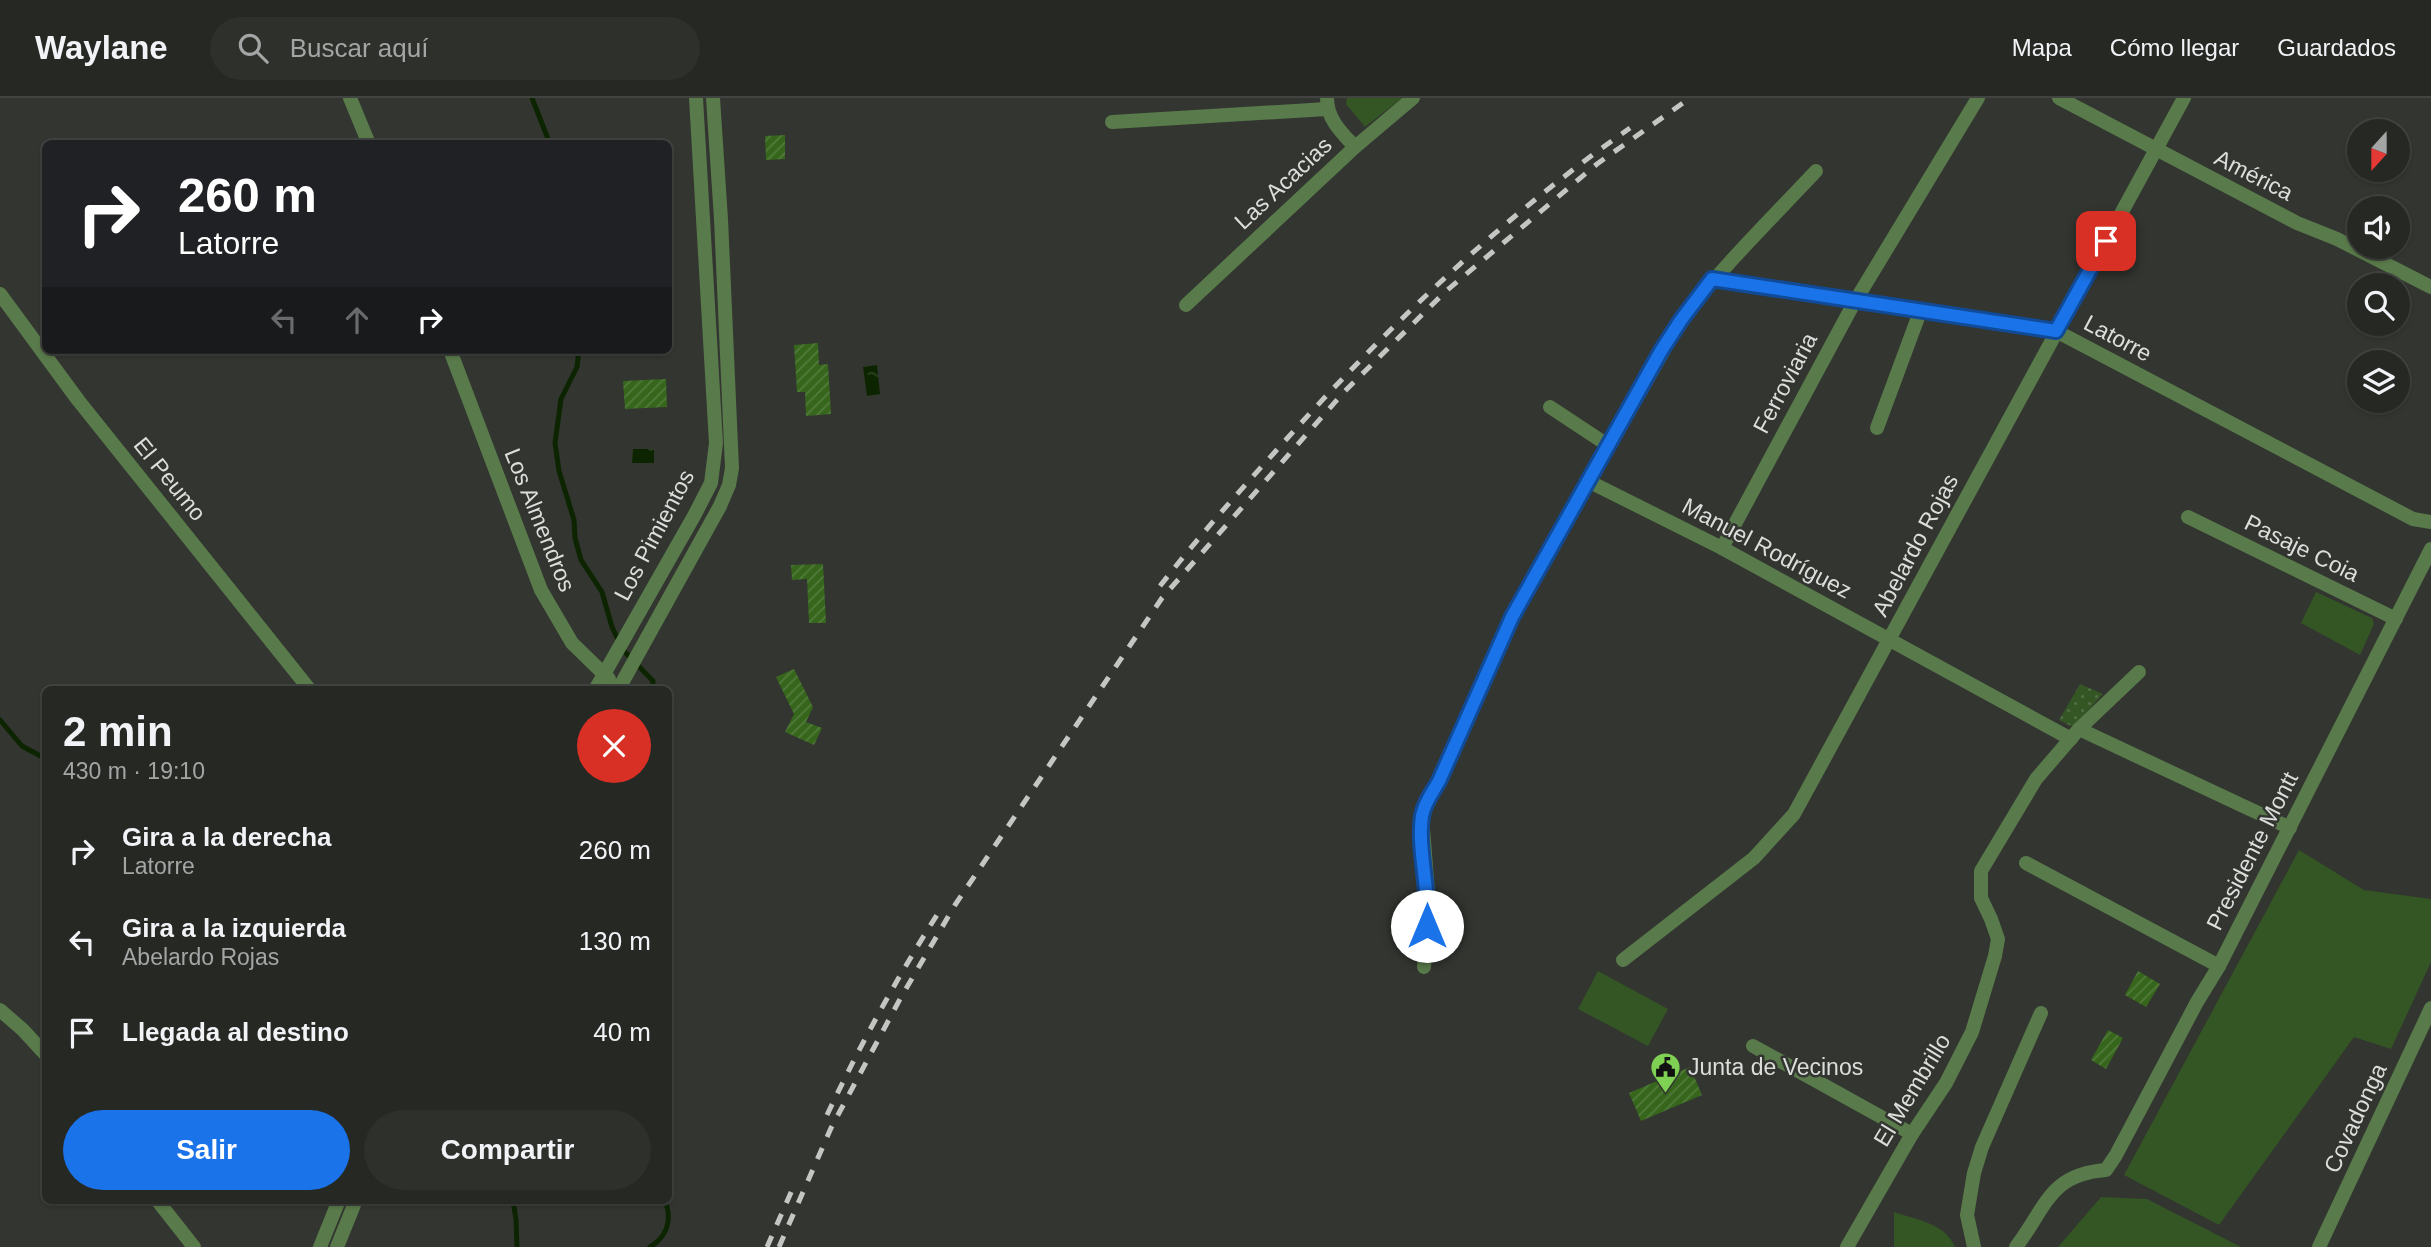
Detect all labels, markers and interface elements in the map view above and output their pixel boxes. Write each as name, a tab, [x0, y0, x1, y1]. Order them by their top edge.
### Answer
search box	[210, 17, 700, 80]
text: Waylane	[35, 29, 168, 66]
icon: search	[234, 29, 272, 67]
text: Buscar aquí	[290, 33, 428, 63]
text: Mapa	[2012, 34, 2072, 61]
text: Cómo llegar	[2110, 34, 2239, 61]
text: Guardados	[2277, 34, 2396, 61]
north arrow	[2347, 119, 2410, 182]
map controls	[2347, 119, 2410, 413]
street label: Las Acacias	[1229, 132, 1337, 234]
street label: América	[2211, 144, 2298, 206]
icon: right	[63, 168, 154, 259]
text: 260 m	[178, 168, 317, 222]
button: sound	[2347, 196, 2410, 259]
pin	[2076, 211, 2136, 271]
icon: arrive	[2087, 222, 2125, 260]
text: Latorre	[178, 225, 279, 261]
button: search	[2347, 273, 2410, 336]
icon: left	[265, 301, 303, 339]
icon: ahead	[338, 301, 376, 339]
icon: right	[411, 301, 449, 339]
street label: Latorre	[2080, 309, 2156, 367]
street label: Ferroviaria	[1748, 328, 1822, 438]
button: layers	[2347, 350, 2410, 413]
street label: El Peumo	[129, 432, 211, 526]
street label: Los Almendros	[499, 445, 581, 595]
street label: Los Pimientos	[609, 465, 699, 605]
street label: Abelardo Rojas	[1867, 469, 1963, 621]
street label: Manuel Rodríguez	[1678, 492, 1856, 604]
street label: Pasaje Coia	[2241, 509, 2364, 587]
text: 2 min	[63, 708, 173, 755]
button: close	[577, 709, 651, 783]
text: 430 m · 19:10	[63, 758, 205, 784]
street label: Presidente Montt	[2201, 767, 2303, 934]
text: Gira a la derecha	[122, 822, 332, 852]
icon: right	[63, 832, 101, 870]
text: 260 m	[579, 835, 651, 865]
text: Latorre	[122, 853, 195, 879]
position arrow	[1390, 889, 1464, 963]
text: Gira a la izquierda	[122, 913, 346, 943]
icon: left	[63, 923, 101, 961]
text: 130 m	[579, 926, 651, 956]
text: Abelardo Rojas	[122, 944, 279, 970]
icon: arrive	[63, 1014, 101, 1052]
text: Llegada al destino	[122, 1017, 349, 1047]
text: 40 m	[593, 1017, 651, 1047]
street label: El Membrillo	[1868, 1029, 1956, 1151]
public building icon: Junta de Vecinos	[1648, 1050, 1682, 1094]
place label: Junta de Vecinos	[1688, 1054, 1863, 1080]
street label: Covadonga	[2318, 1059, 2392, 1177]
button: Salir	[63, 1110, 350, 1190]
button: Compartir	[364, 1110, 651, 1190]

